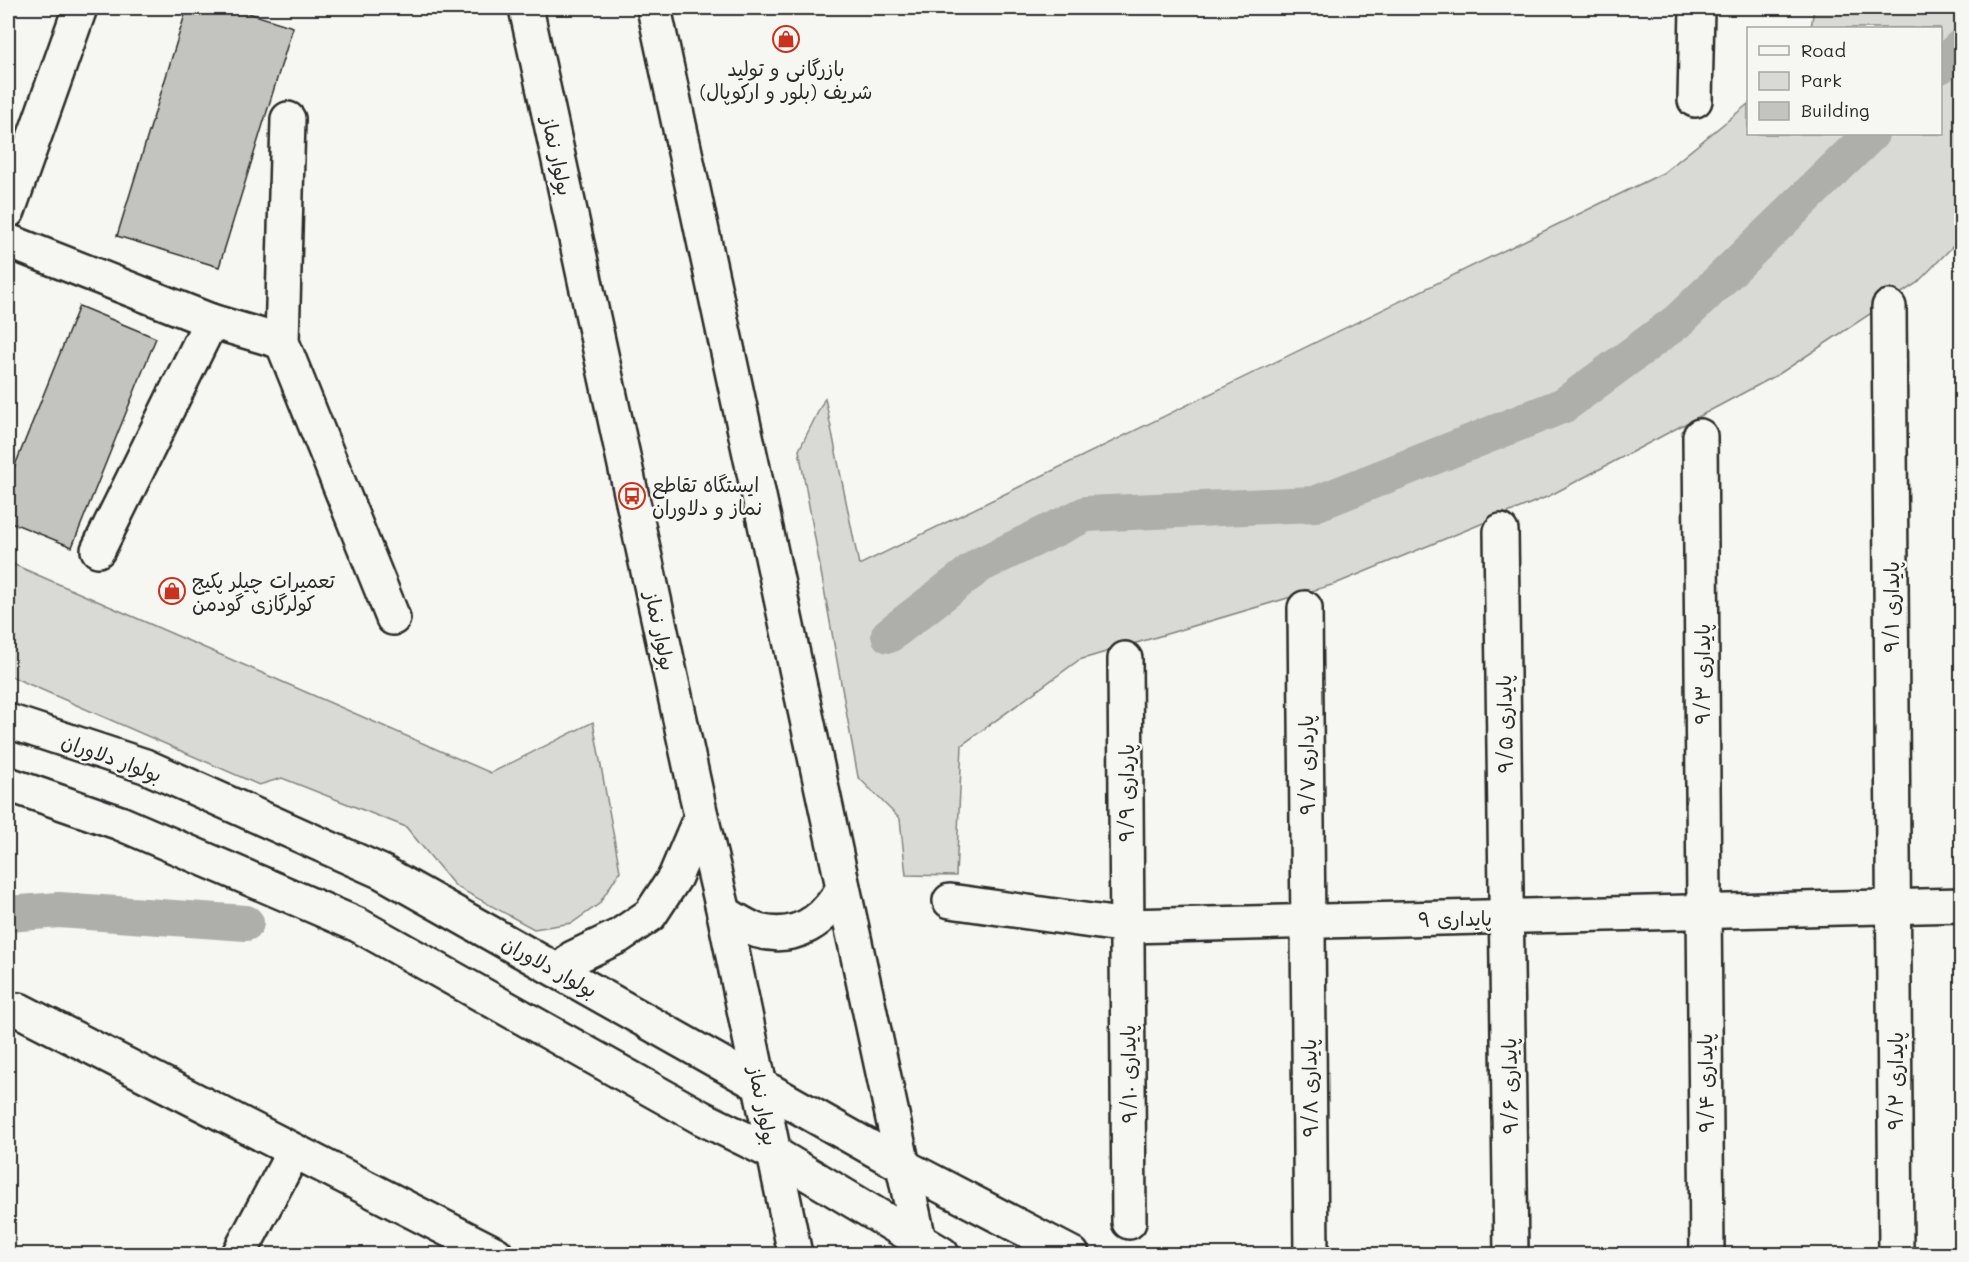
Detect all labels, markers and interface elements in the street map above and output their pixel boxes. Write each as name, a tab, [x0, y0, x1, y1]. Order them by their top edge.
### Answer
shop icon: بازرگانی و تولید شریف (بلور و ارکوپال)	[771, 24, 801, 54]
legend	[1747, 27, 1942, 135]
text: Road	[1801, 38, 1846, 62]
place label: بازرگانی و تولید شریف (بلور و ارکوپال)	[699, 55, 873, 106]
text: Park	[1801, 68, 1842, 92]
text: Building	[1801, 98, 1869, 122]
street label: بولوار نماز	[535, 112, 579, 198]
place label: ایستگاه تقاطع نماز و دلاوران	[652, 471, 762, 521]
bus stop icon: ایستگاه تقاطع نماز و دلاوران	[617, 481, 647, 511]
street label: پایداری ۹/۱	[1878, 561, 1905, 653]
place label: تعمیرات چیلر پکیج کولرگازی گودمن	[192, 567, 335, 617]
shop icon: تعمیرات چیلر پکیج کولرگازی گودمن	[157, 576, 187, 606]
street label: بولوار نماز	[638, 587, 682, 673]
street label: پایداری ۹/۳	[1689, 624, 1716, 724]
street label: پایداری ۹/۵	[1490, 675, 1519, 773]
street label: پارداری ۹/۷	[1292, 715, 1321, 815]
street label: بولوار دلاوران	[58, 727, 166, 789]
street label: پارداری ۹/۹	[1113, 744, 1140, 842]
street label: پایداری ۹	[1418, 904, 1492, 933]
street label: بولوار دلاوران	[497, 929, 602, 1005]
street label: پایداری ۹/۱۰	[1114, 1025, 1143, 1123]
street label: پایداری ۹/۲	[1882, 1032, 1909, 1130]
street label: پایداری ۹/۴	[1691, 1033, 1720, 1133]
street label: پایداری ۹/۶	[1495, 1037, 1524, 1134]
street label: پایداری ۹/۸	[1295, 1039, 1324, 1137]
street label: بولوار نماز	[741, 1062, 784, 1148]

